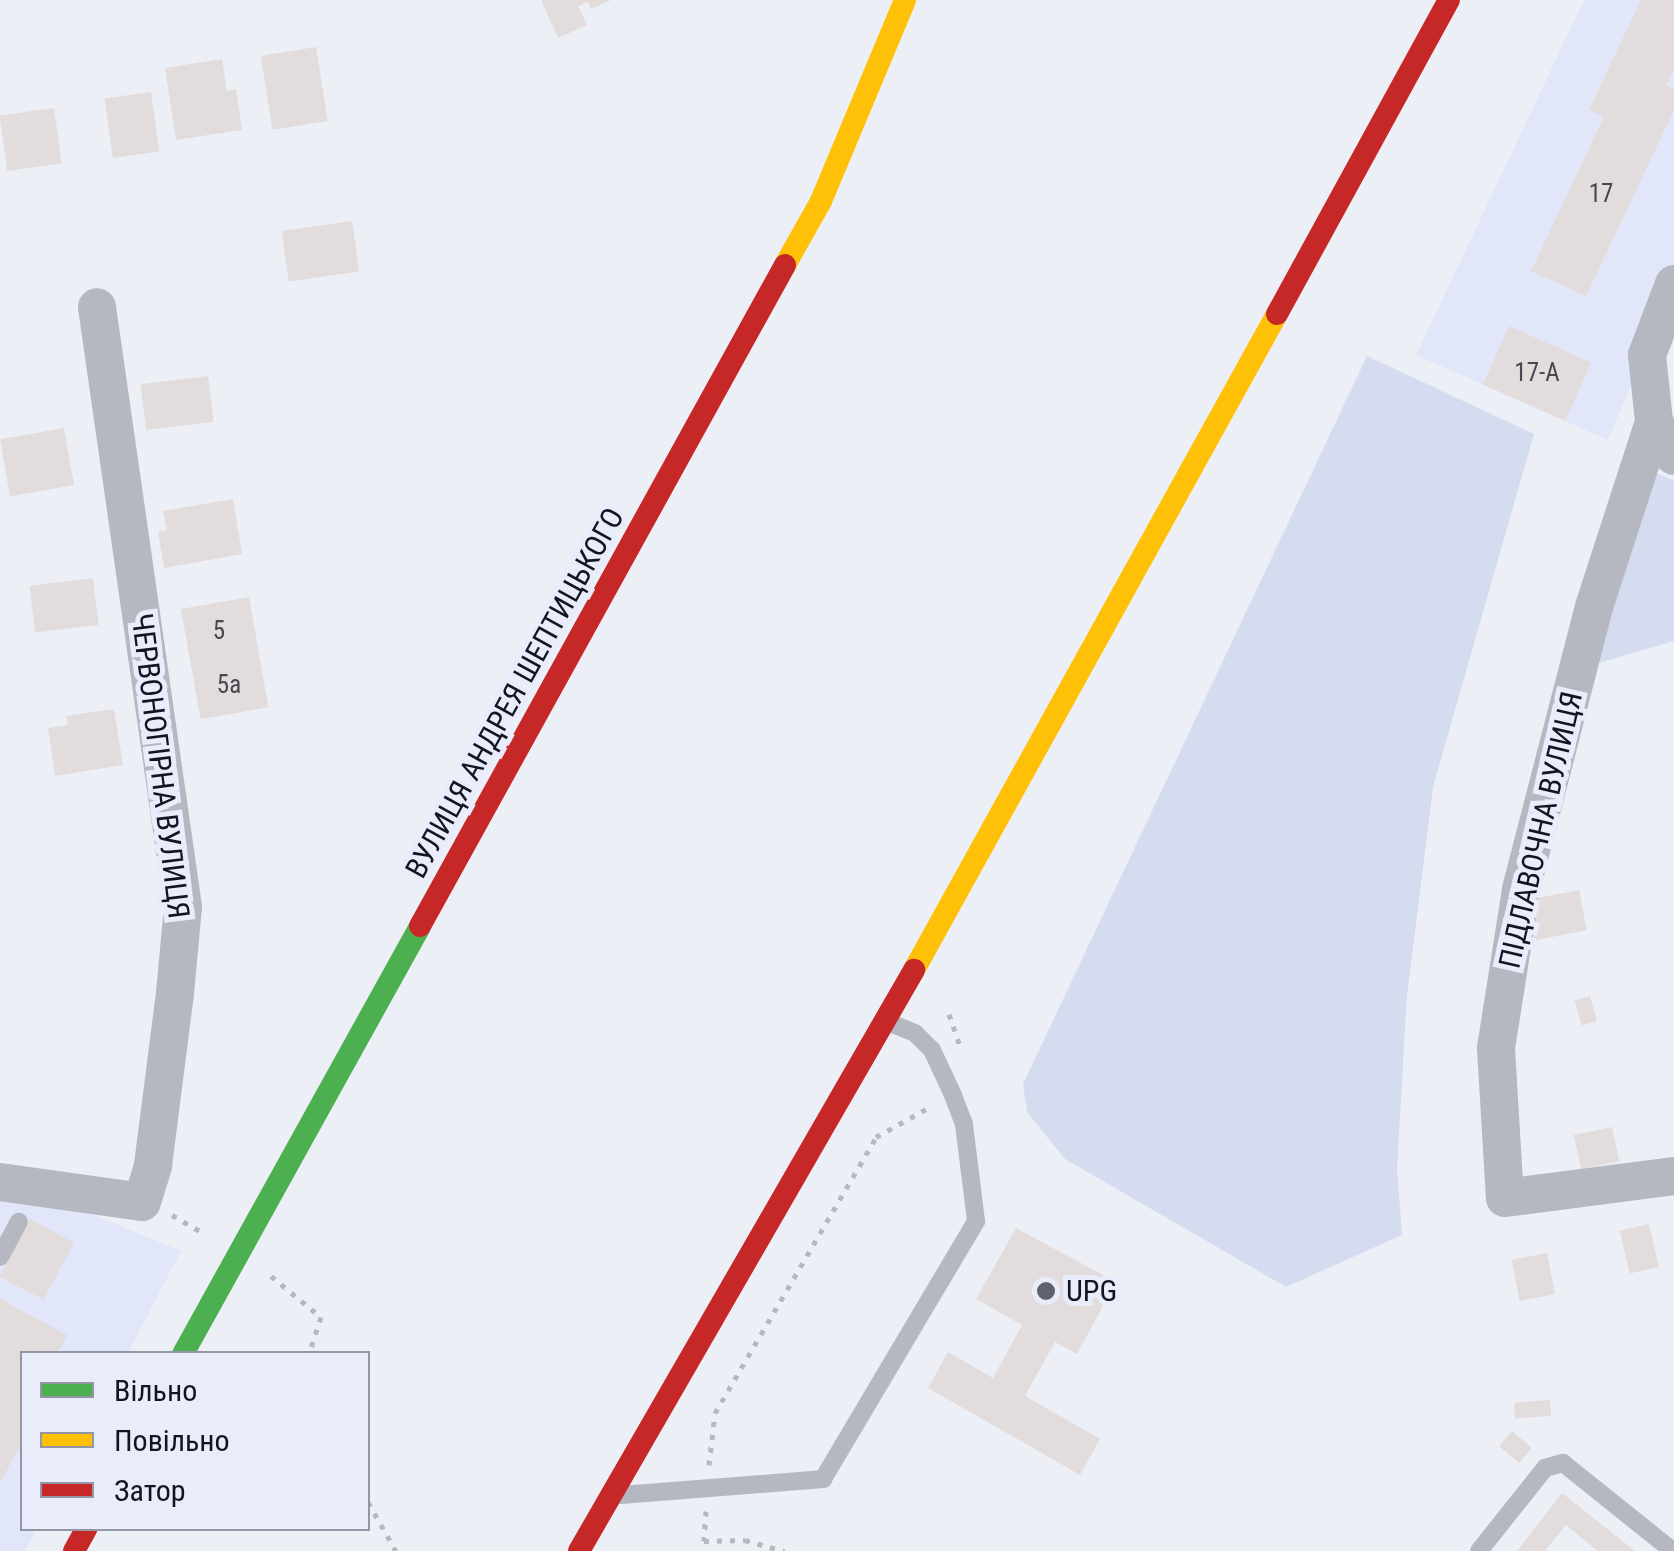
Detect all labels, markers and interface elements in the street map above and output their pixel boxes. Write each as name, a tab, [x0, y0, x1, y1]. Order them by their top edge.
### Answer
house number: 17	[1589, 179, 1613, 209]
house number: 17-А	[1514, 358, 1560, 388]
street label: ВУЛИЦЯ АНДРЕЯ ШЕПТИЦЬКОГО	[398, 502, 632, 884]
street label: ЧЕРВОНОГІРНА ВУЛИЦЯ	[123, 611, 197, 921]
house number: 5	[213, 616, 225, 646]
house number: 5а	[217, 670, 241, 700]
street label: ПІДЛАВОЧНА ВУЛИЦЯ	[1492, 688, 1590, 972]
place label: UPG	[1066, 1273, 1117, 1309]
marker: UPG	[1035, 1280, 1057, 1302]
legend	[20, 1351, 370, 1531]
text: Вільно	[114, 1373, 197, 1408]
text: Повільно	[114, 1423, 230, 1458]
text: Затор	[114, 1473, 186, 1508]

